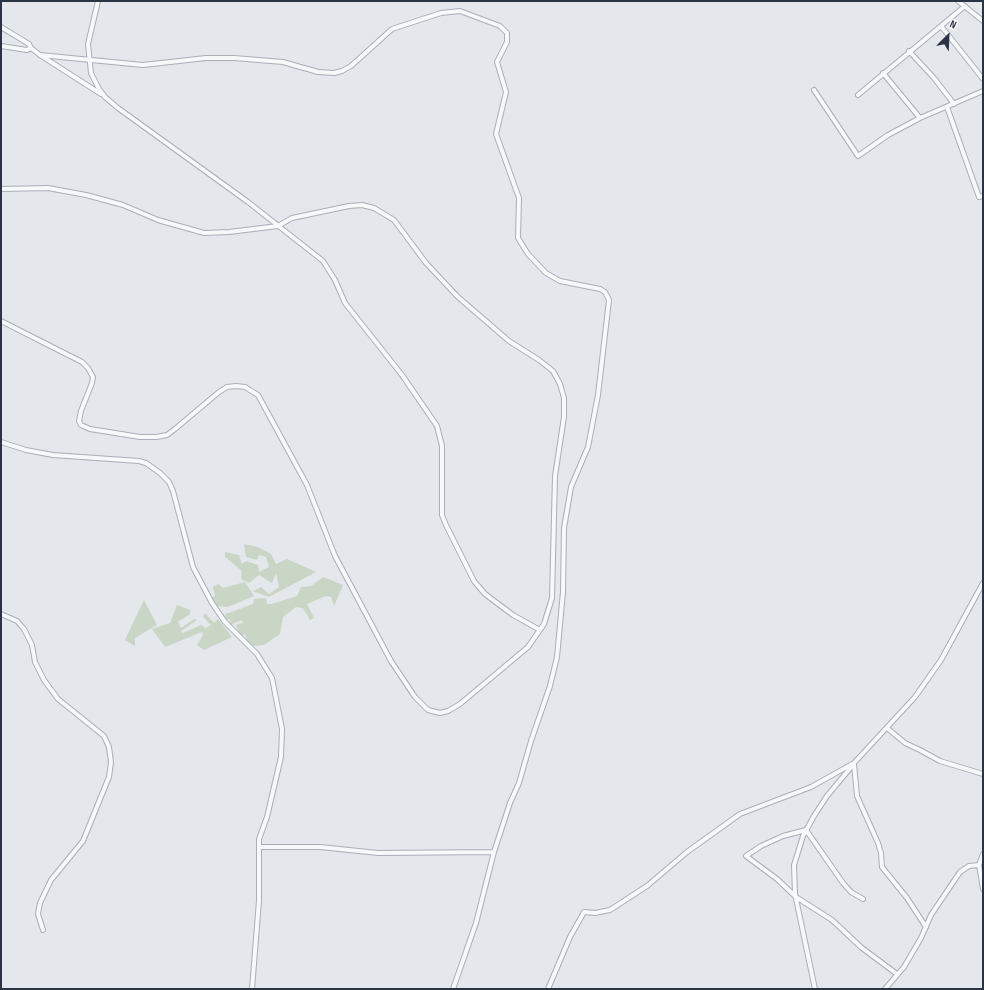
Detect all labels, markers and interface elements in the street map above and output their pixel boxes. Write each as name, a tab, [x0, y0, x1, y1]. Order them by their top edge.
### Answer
north arrow	[928, 16, 968, 56]
text: N	[948, 17, 958, 32]

